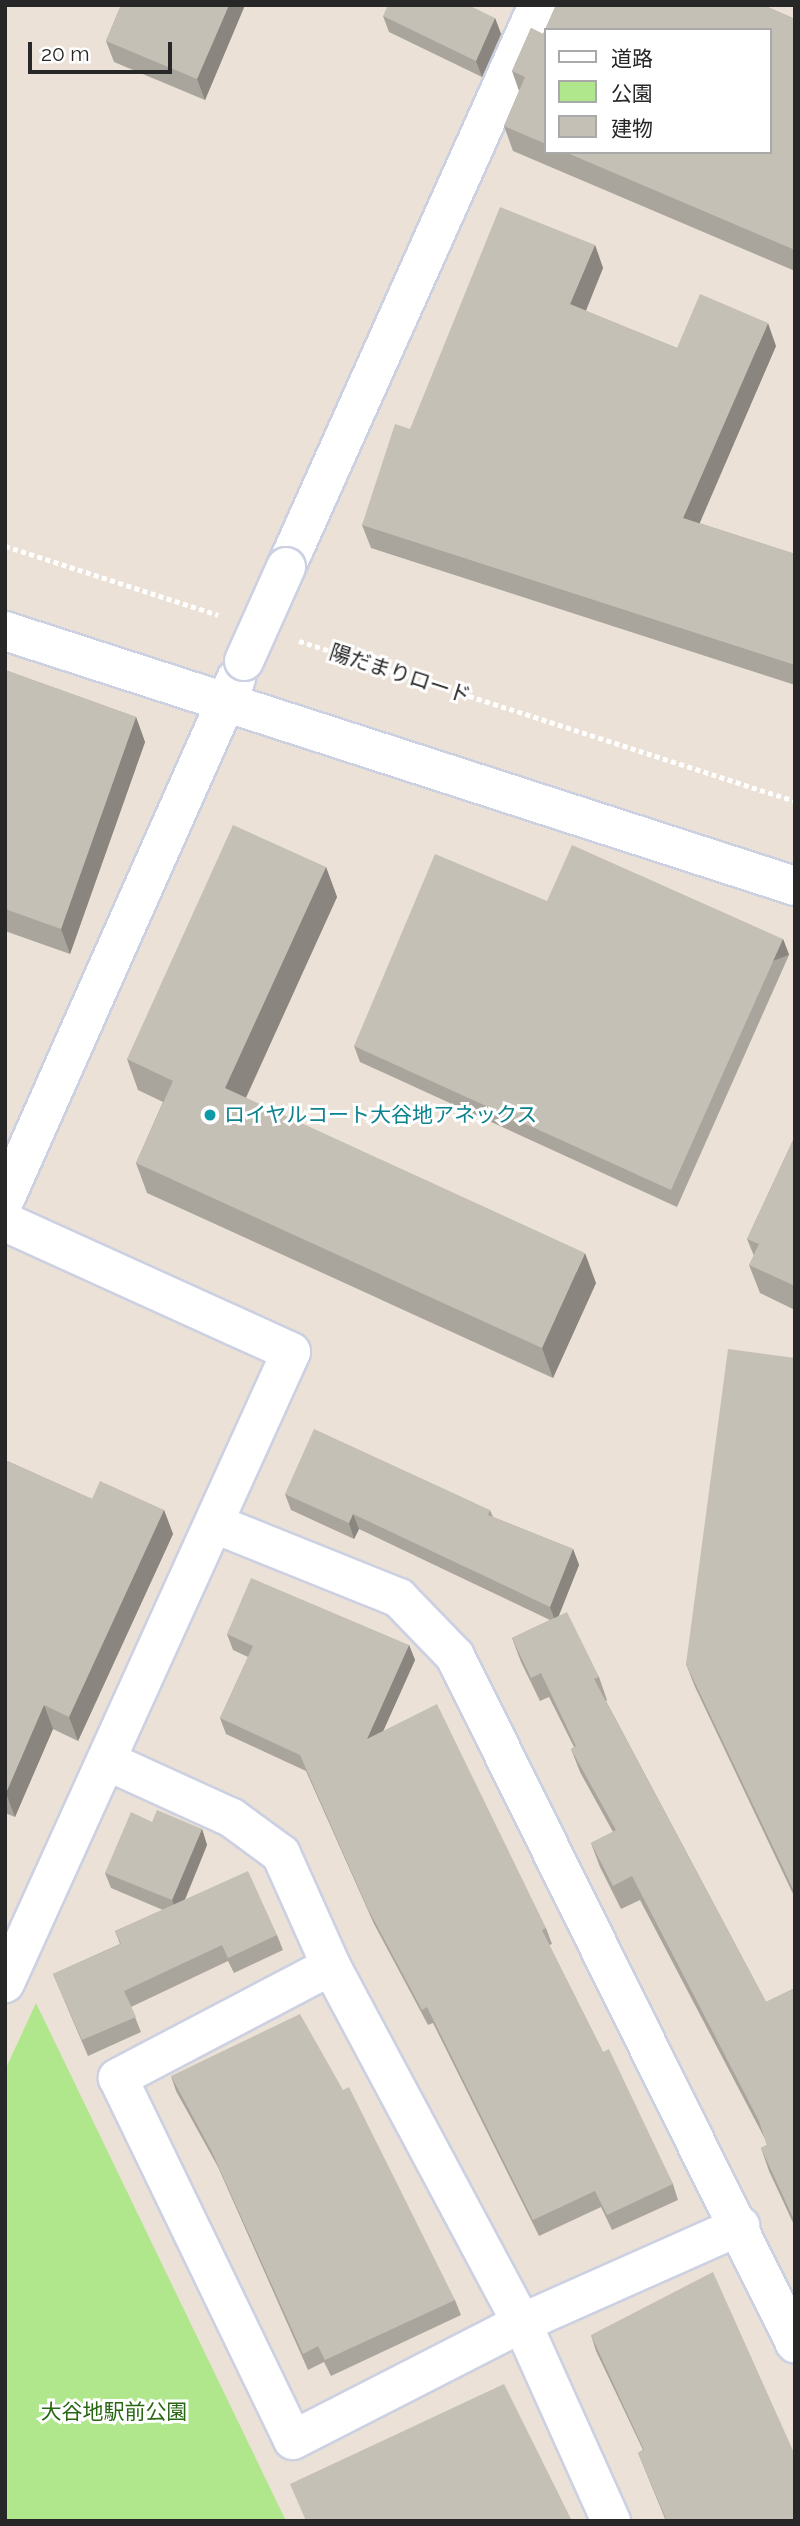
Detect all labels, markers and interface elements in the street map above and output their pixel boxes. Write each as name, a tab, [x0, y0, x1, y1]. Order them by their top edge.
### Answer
scale bar	[32, 28, 175, 72]
legend	[544, 28, 772, 154]
text: 20 m	[41, 41, 89, 66]
text: 道路	[611, 46, 653, 71]
text: 公園	[611, 81, 653, 106]
text: 建物	[611, 116, 653, 141]
street label: 陽だまりロード	[326, 639, 474, 709]
place label: ロイヤルコート大谷地アネックス	[224, 1102, 539, 1128]
marker: ロイヤルコート大谷地アネックス	[202, 1107, 218, 1123]
park label: 大谷地駅前公園	[41, 2399, 187, 2425]

